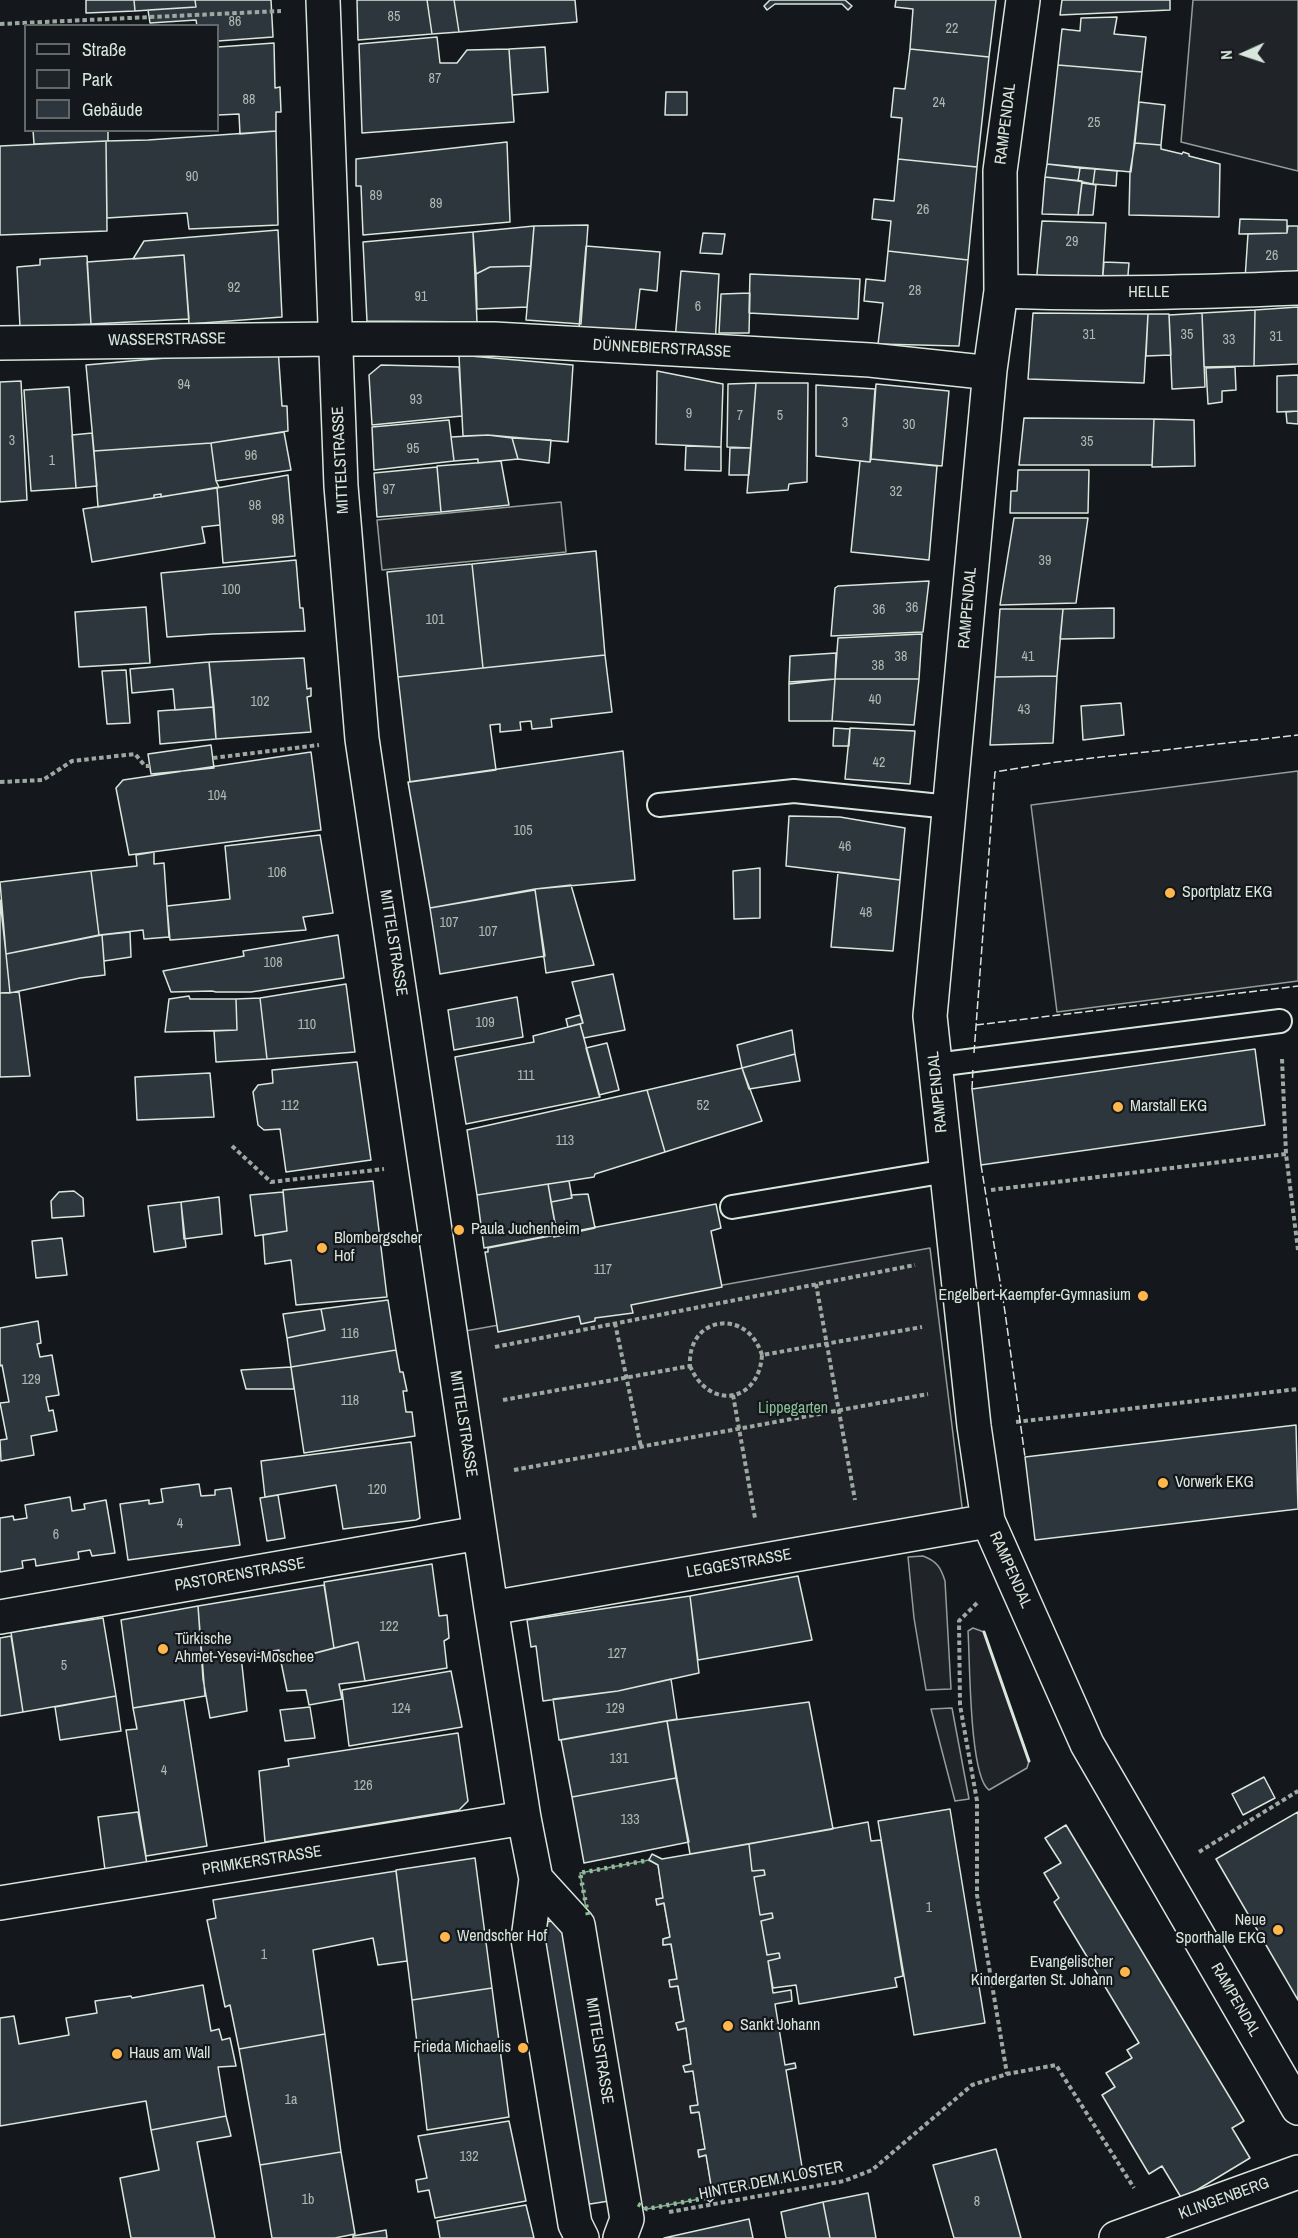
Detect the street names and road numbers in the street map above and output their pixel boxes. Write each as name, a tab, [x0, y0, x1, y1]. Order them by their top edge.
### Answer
street label: RAMPENDAL	[991, 82, 1021, 166]
street label: HELLE	[1128, 283, 1170, 303]
street label: WASSERSTRASSE	[108, 329, 226, 351]
street label: DÜNNEBIERSTRASSE	[592, 336, 732, 362]
street label: MITTELSTRASSE	[329, 406, 353, 514]
street label: RAMPENDAL	[955, 566, 981, 650]
street label: MITTELSTRASSE	[375, 888, 411, 998]
street label: RAMPENDAL	[924, 1050, 952, 1134]
street label: MITTELSTRASSE	[445, 1369, 481, 1479]
street label: RAMPENDAL	[985, 1529, 1035, 1611]
street label: LEGGESTRASSE	[685, 1545, 793, 1583]
street label: PASTORENSTRASSE	[173, 1554, 307, 1596]
street label: PRIMKERSTRASSE	[201, 1842, 323, 1880]
street label: RAMPENDAL	[1206, 1960, 1264, 2040]
street label: MITTELSTRASSE	[581, 1996, 617, 2106]
street label: HINTER DEM KLOSTER	[697, 2158, 845, 2204]
street label: KLINGENBERG	[1176, 2174, 1272, 2224]

